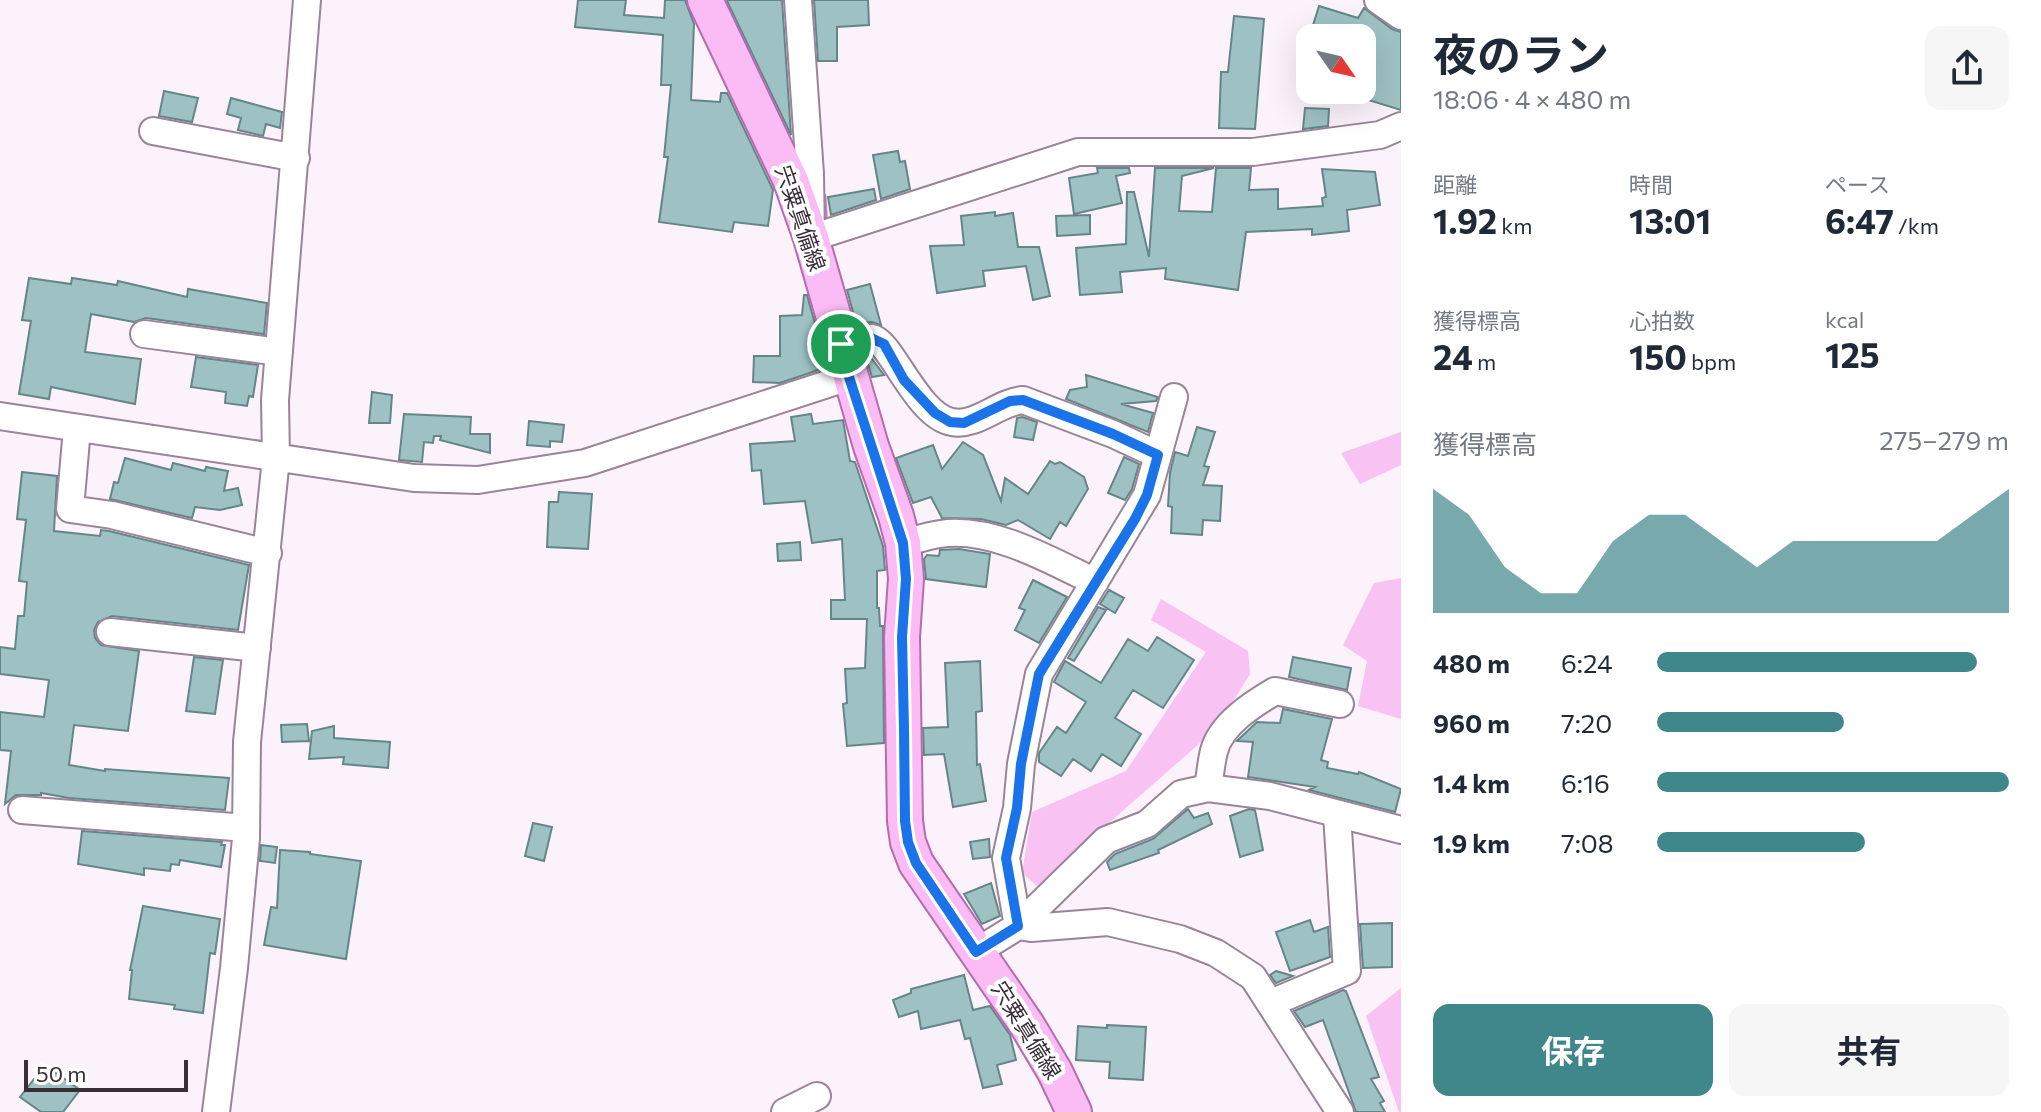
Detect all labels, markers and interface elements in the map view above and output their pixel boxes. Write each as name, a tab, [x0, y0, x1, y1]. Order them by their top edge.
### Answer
north arrow	[1296, 24, 1376, 104]
map controls	[1296, 24, 1376, 104]
text: 夜のラン	[1433, 26, 1609, 80]
button: share	[1925, 26, 2009, 110]
text: 18:06 · 4 × 480 m	[1433, 83, 1631, 114]
street label: 宍粟真備線	[770, 162, 832, 274]
text: 距離	[1433, 171, 1477, 198]
text: 時間	[1629, 171, 1673, 198]
text: ペース	[1825, 171, 1890, 198]
text: 1.92	[1433, 199, 1497, 241]
text: 13:01	[1629, 199, 1711, 241]
text: 6:47	[1825, 199, 1894, 241]
text: km	[1497, 212, 1532, 239]
text: /km	[1894, 212, 1939, 239]
text: kcal	[1825, 306, 1864, 333]
text: 獲得標高	[1433, 307, 1521, 334]
text: 心拍数	[1629, 307, 1695, 334]
pin	[807, 310, 875, 378]
icon: arrive	[819, 322, 863, 366]
text: 125	[1825, 333, 1880, 375]
text: 24	[1433, 335, 1473, 377]
text: 150	[1629, 335, 1687, 377]
text: m	[1473, 348, 1496, 375]
text: bpm	[1687, 348, 1736, 375]
text: 275–279 m	[1879, 424, 2009, 455]
text: 獲得標高	[1433, 428, 1537, 459]
text: 480 m	[1433, 647, 1510, 678]
text: 6:24	[1561, 647, 1613, 678]
text: 960 m	[1433, 707, 1510, 738]
text: 7:20	[1561, 707, 1612, 738]
text: 1.4 km	[1433, 767, 1510, 798]
text: 6:16	[1561, 767, 1610, 798]
text: 1.9 km	[1433, 827, 1510, 858]
text: 7:08	[1561, 827, 1614, 858]
street label: 宍粟真備線	[986, 976, 1068, 1084]
button: 保存	[1433, 1004, 1713, 1096]
button: 共有	[1729, 1004, 2009, 1096]
scale bar	[24, 1056, 188, 1092]
text: 50 m	[36, 1060, 86, 1087]

